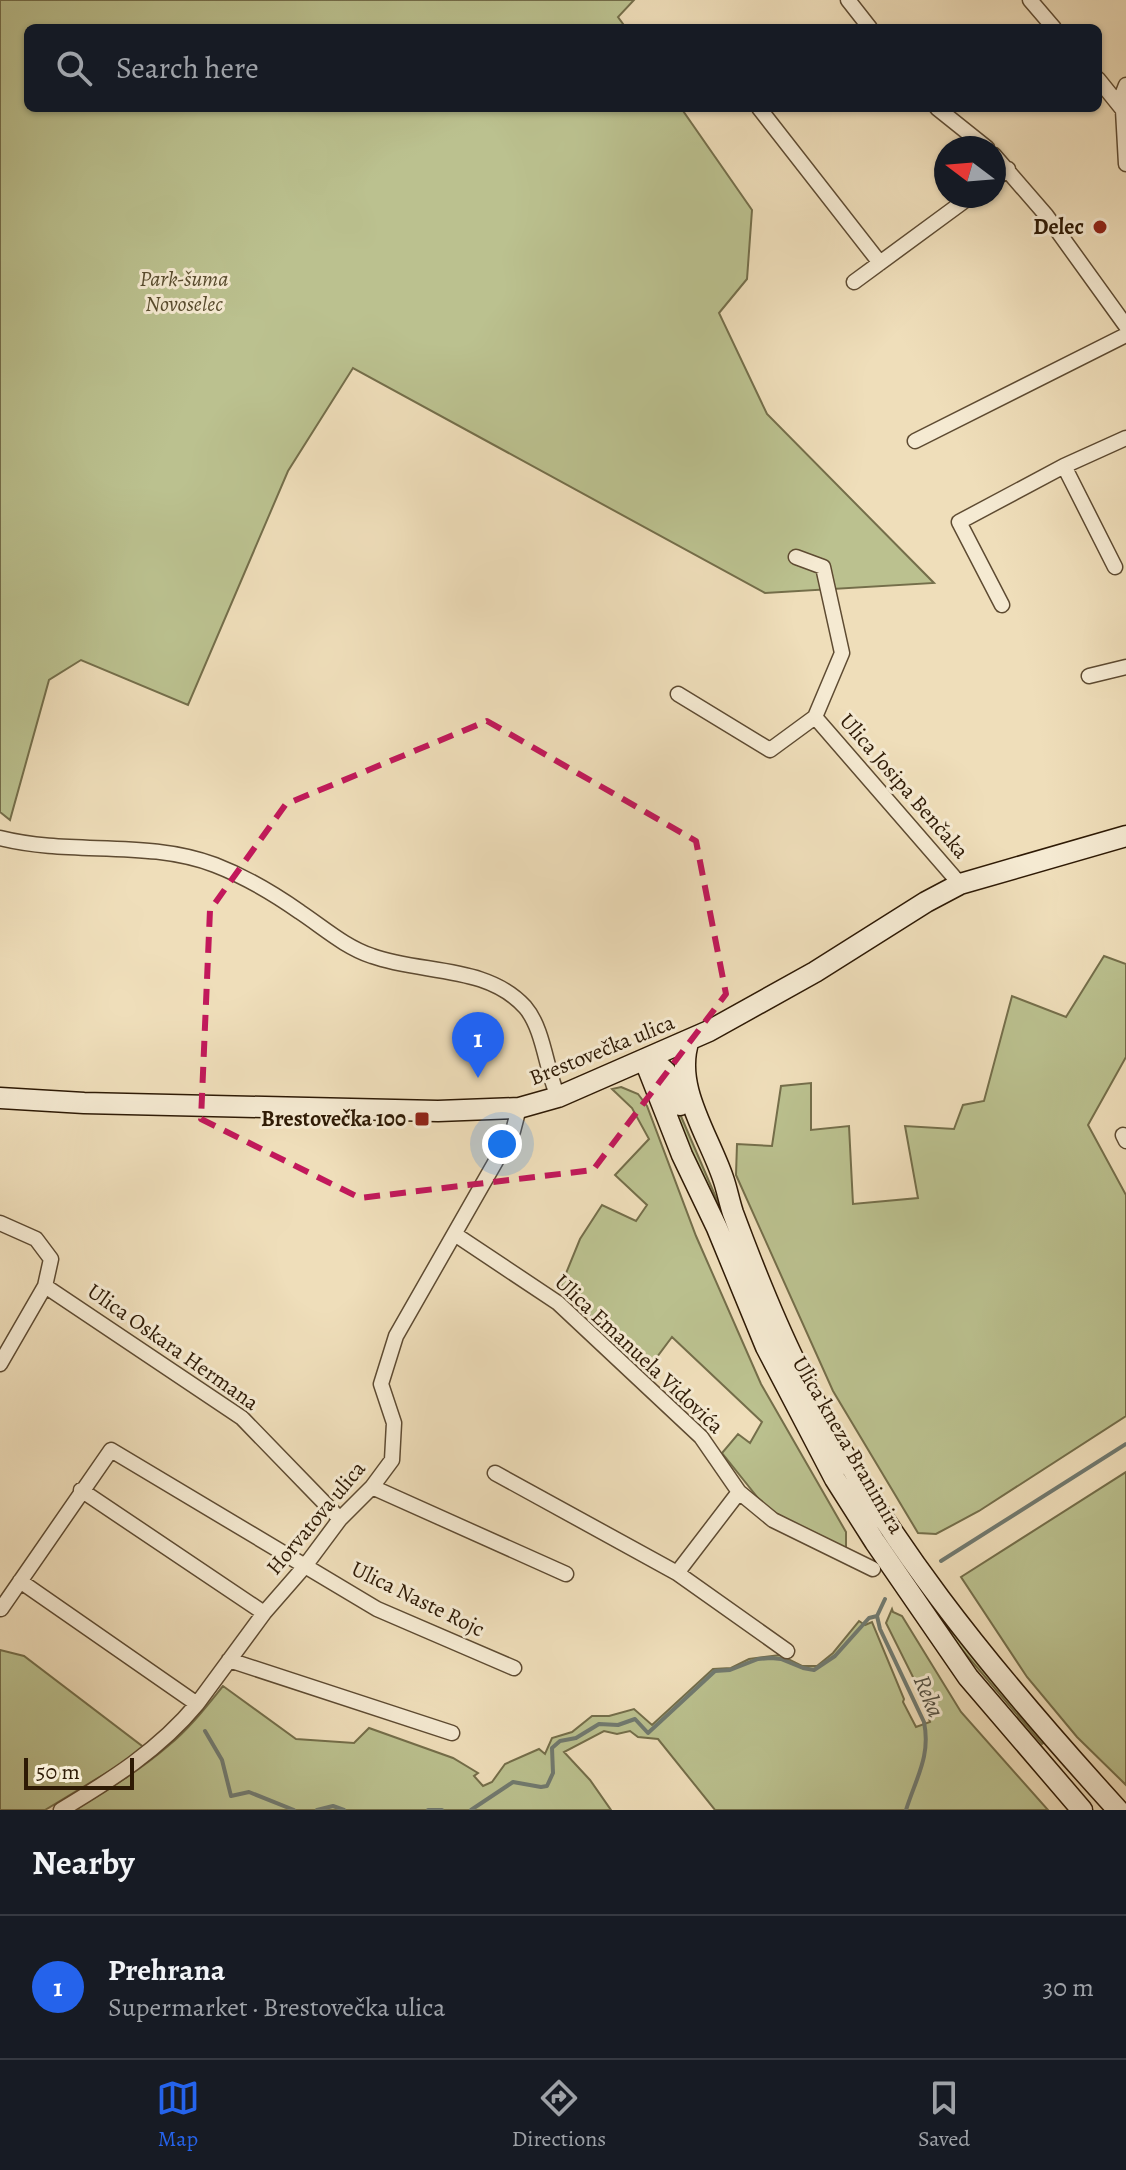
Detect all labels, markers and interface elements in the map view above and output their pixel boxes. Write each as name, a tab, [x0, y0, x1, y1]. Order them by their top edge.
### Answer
search box	[24, 24, 1102, 112]
icon: search	[52, 46, 96, 90]
text: Search here	[116, 48, 259, 88]
north arrow	[934, 136, 1006, 208]
place label: Delec	[1033, 212, 1084, 242]
marker: Delec	[1091, 218, 1109, 236]
park label: Park-šuma Novoselec	[140, 264, 228, 319]
street label: Ulica Josipa Benčaka	[832, 707, 976, 866]
street label: Brestovečka ulica	[525, 1007, 680, 1093]
pin: 1	[452, 1012, 504, 1078]
place label: Brestovečka 100	[261, 1104, 406, 1134]
marker: Brestovečka 100	[413, 1110, 431, 1128]
your location	[482, 1124, 522, 1164]
street label: Ulica Emanuela Vidovića	[548, 1268, 731, 1441]
street label: Ulica Oskara Hermana	[81, 1276, 265, 1418]
street label: Ulica kneza Branimira	[785, 1351, 911, 1540]
street label: Horvatova ulica	[259, 1454, 373, 1581]
street label: Ulica Naste Rojc	[346, 1554, 490, 1644]
water label: Reka	[906, 1670, 952, 1722]
scale bar	[24, 1754, 134, 1790]
text: 50 m	[36, 1757, 80, 1787]
text: Nearby	[32, 1839, 135, 1886]
text: Prehrana	[108, 1950, 225, 1990]
text: 1	[53, 1970, 63, 2005]
text: 30 m	[1043, 1970, 1094, 2005]
text: Supermarket · Brestovečka ulica	[108, 1990, 445, 2025]
tab: Map	[156, 2076, 200, 2154]
tab: Directions	[512, 2076, 606, 2154]
tab: Saved	[918, 2076, 970, 2154]

